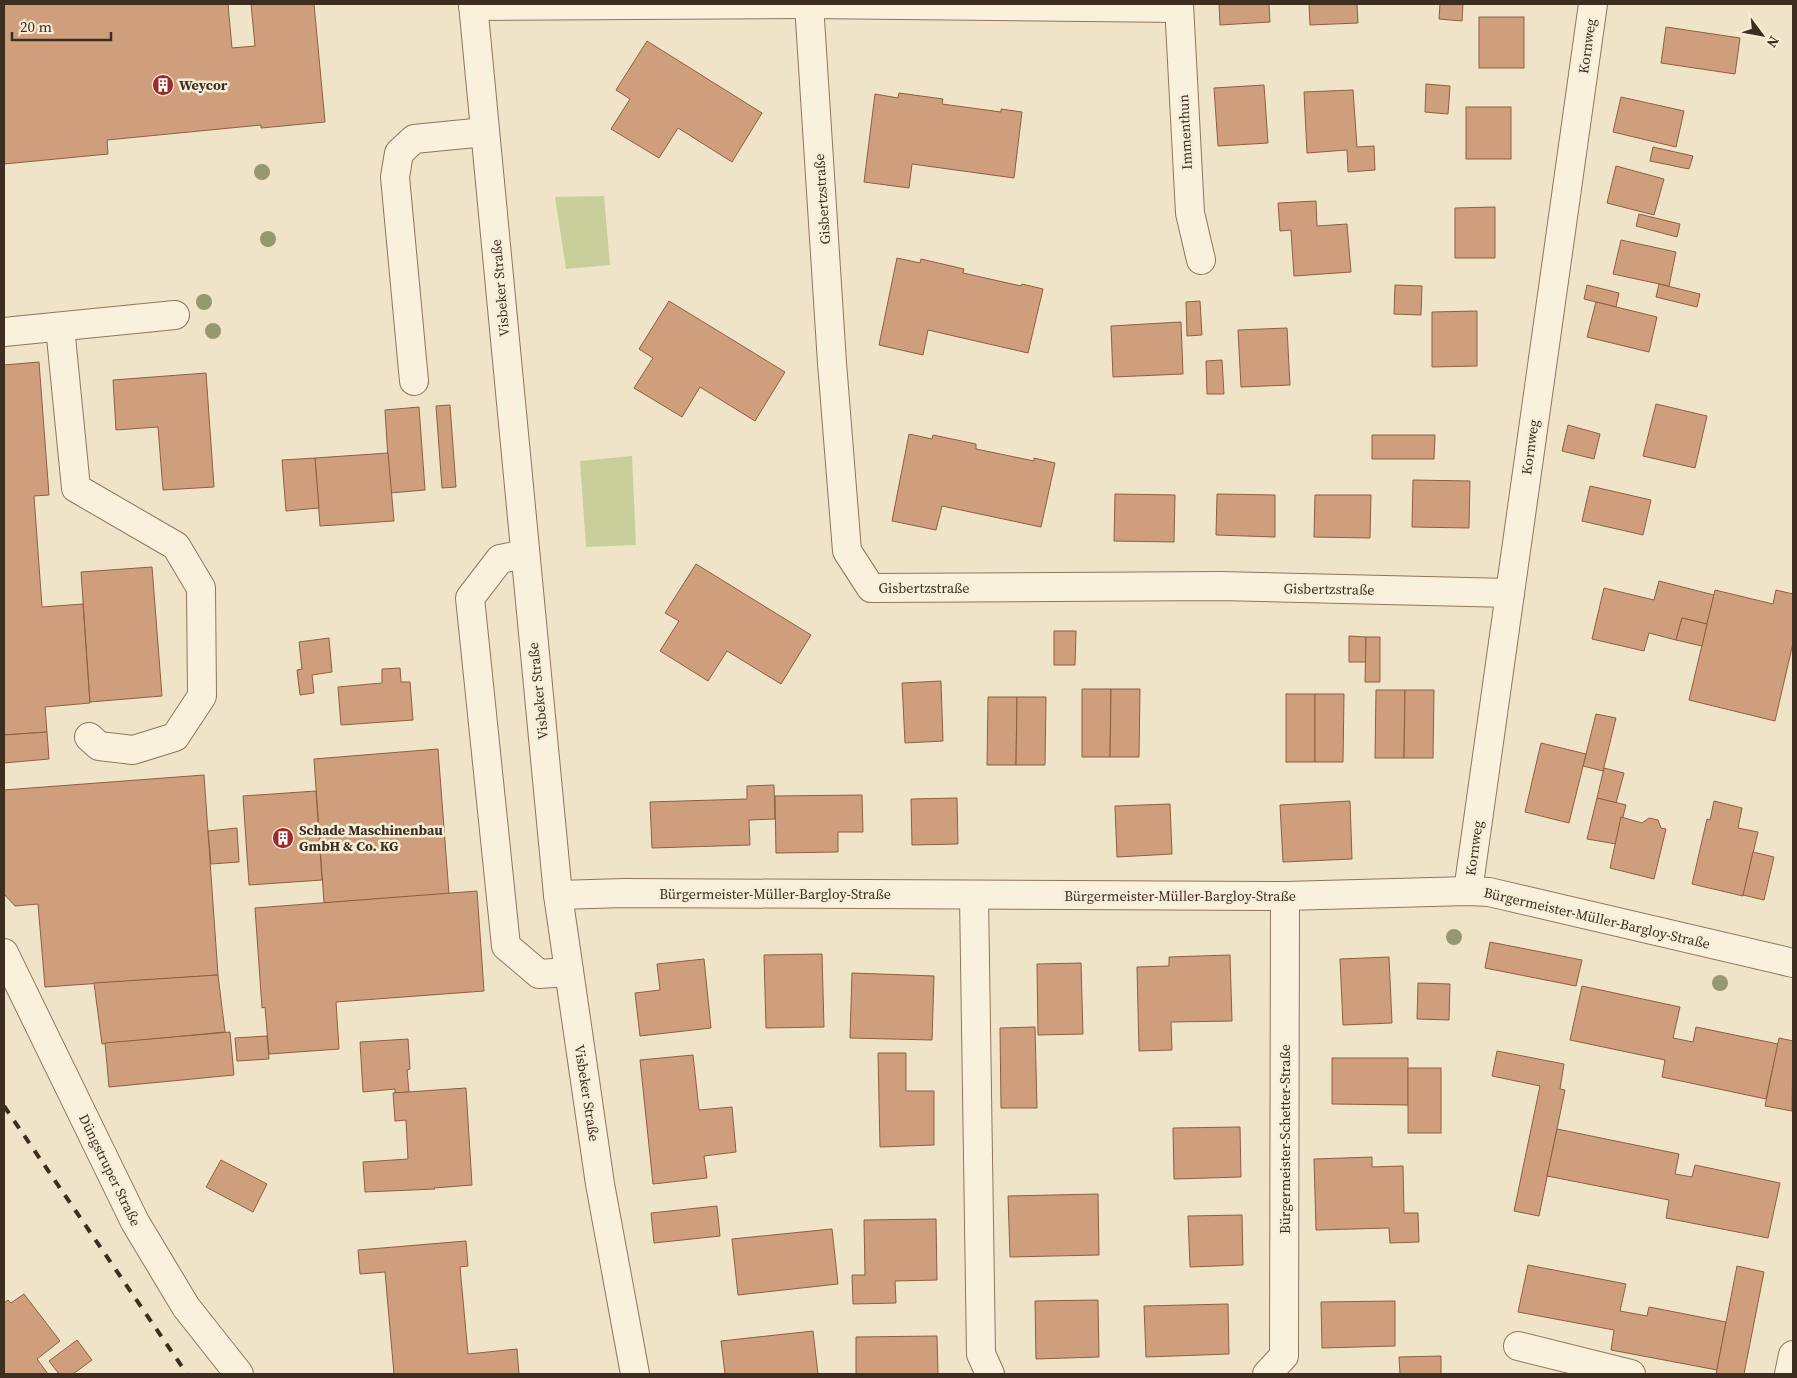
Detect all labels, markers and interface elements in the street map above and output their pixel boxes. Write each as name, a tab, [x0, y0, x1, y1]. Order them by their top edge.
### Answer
scale bar	[12, 10, 111, 42]
north arrow	[1737, 10, 1787, 60]
text: 20 m	[20, 16, 52, 37]
street label: Kornweg	[1573, 17, 1601, 75]
text: N	[1762, 32, 1784, 52]
building icon: Weycor	[151, 73, 175, 97]
place label: Weycor	[179, 75, 228, 95]
street label: Immenthun	[1173, 93, 1197, 170]
street label: Gisbertzstraße	[809, 153, 835, 245]
street label: Visbeker Straße	[486, 238, 514, 338]
street label: Kornweg	[1516, 418, 1544, 476]
street label: Gisbertzstraße	[879, 578, 969, 598]
street label: Gisbertzstraße	[1283, 578, 1375, 600]
street label: Visbeker Straße	[523, 641, 553, 741]
street label: Kornweg	[1460, 819, 1488, 877]
place label: Schade Maschinenbau GmbH & Co. KG	[299, 820, 443, 856]
building icon: Schade Maschinenbau GmbH & Co. KG	[271, 826, 295, 850]
street label: Bürgermeister-Müller-Bargloy-Straße	[1482, 882, 1712, 954]
street label: Bürgermeister-Müller-Bargloy-Straße	[659, 884, 891, 904]
street label: Bürgermeister-Müller-Bargloy-Straße	[1064, 886, 1296, 906]
street label: Visbeker Straße	[569, 1043, 605, 1143]
street label: Bürgermeister-Schetter-Straße	[1275, 1044, 1295, 1234]
street label: Düngstruper Straße	[74, 1110, 146, 1230]

